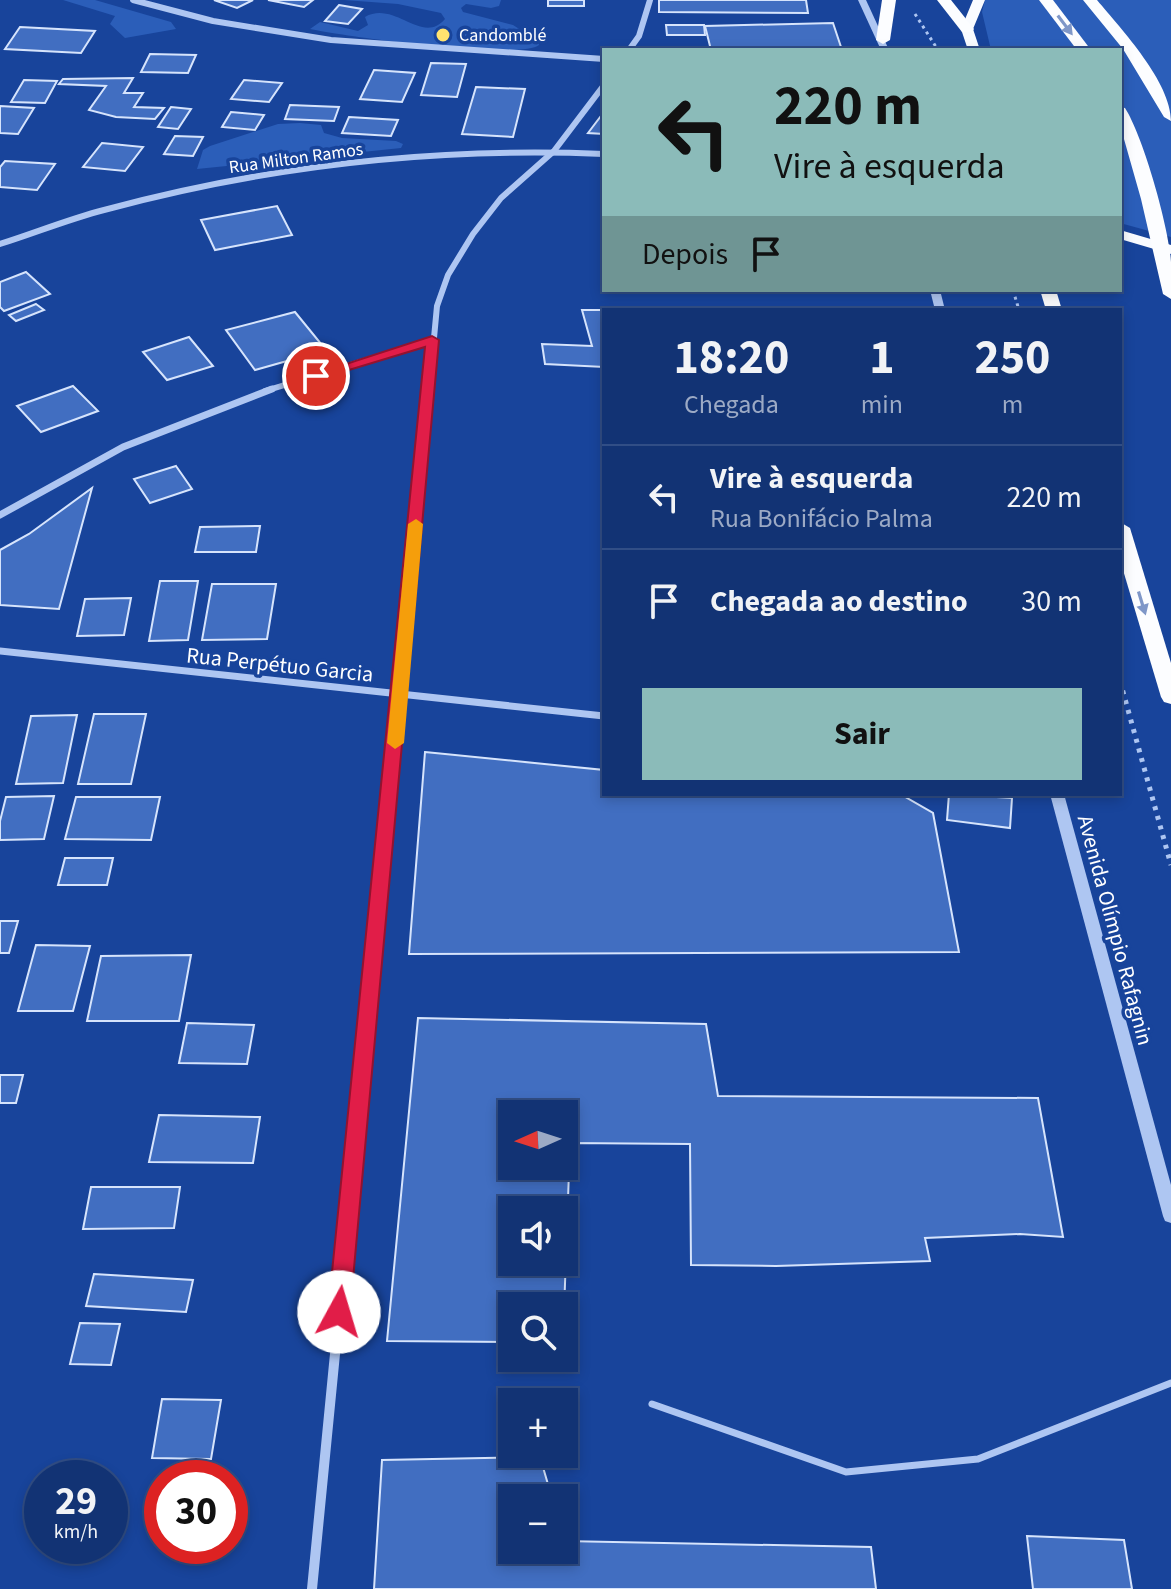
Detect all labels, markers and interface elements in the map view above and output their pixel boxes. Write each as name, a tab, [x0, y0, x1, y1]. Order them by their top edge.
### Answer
one-way arrow	[1057, 14, 1073, 36]
place label: Candomblé	[459, 23, 546, 48]
marker: Candomblé	[434, 26, 452, 44]
text: 220 m	[774, 67, 922, 146]
icon: left	[642, 80, 746, 184]
street label: Rua Milton Ramos	[227, 137, 365, 180]
text: Vire à esquerda	[774, 141, 1005, 192]
icon: arrive	[744, 232, 788, 276]
text: Depois	[642, 233, 728, 276]
text: 18:20	[673, 324, 789, 392]
text: 1	[869, 324, 895, 392]
text: 250	[974, 324, 1050, 392]
pin	[282, 342, 350, 410]
icon: arrive	[294, 354, 338, 398]
text: Chegada	[684, 386, 779, 423]
text: min	[861, 386, 903, 423]
text: m	[1002, 386, 1023, 423]
text: Vire à esquerda	[710, 457, 913, 500]
icon: left	[642, 475, 686, 519]
text: 220 m	[1006, 476, 1082, 519]
text: Rua Bonifácio Palma	[710, 500, 933, 537]
icon: arrive	[642, 579, 686, 623]
text: Chegada ao destino	[710, 580, 968, 623]
text: 30 m	[1021, 580, 1082, 623]
one-way arrow	[1136, 591, 1149, 615]
street label: Rua Perpétuo Garcia	[185, 639, 375, 691]
button: Sair	[642, 688, 1082, 780]
street label: Avenida Olímpio Rafagnin	[1069, 812, 1161, 1049]
north arrow	[498, 1100, 578, 1180]
map controls	[498, 1100, 578, 1564]
button: sound	[498, 1196, 578, 1276]
position arrow	[297, 1270, 381, 1354]
button: search	[498, 1292, 578, 1372]
button: +	[498, 1388, 578, 1468]
speed limit sign: 30	[144, 1460, 248, 1564]
text: 29	[55, 1473, 97, 1530]
button: −	[498, 1484, 578, 1564]
text: km/h	[54, 1518, 98, 1546]

